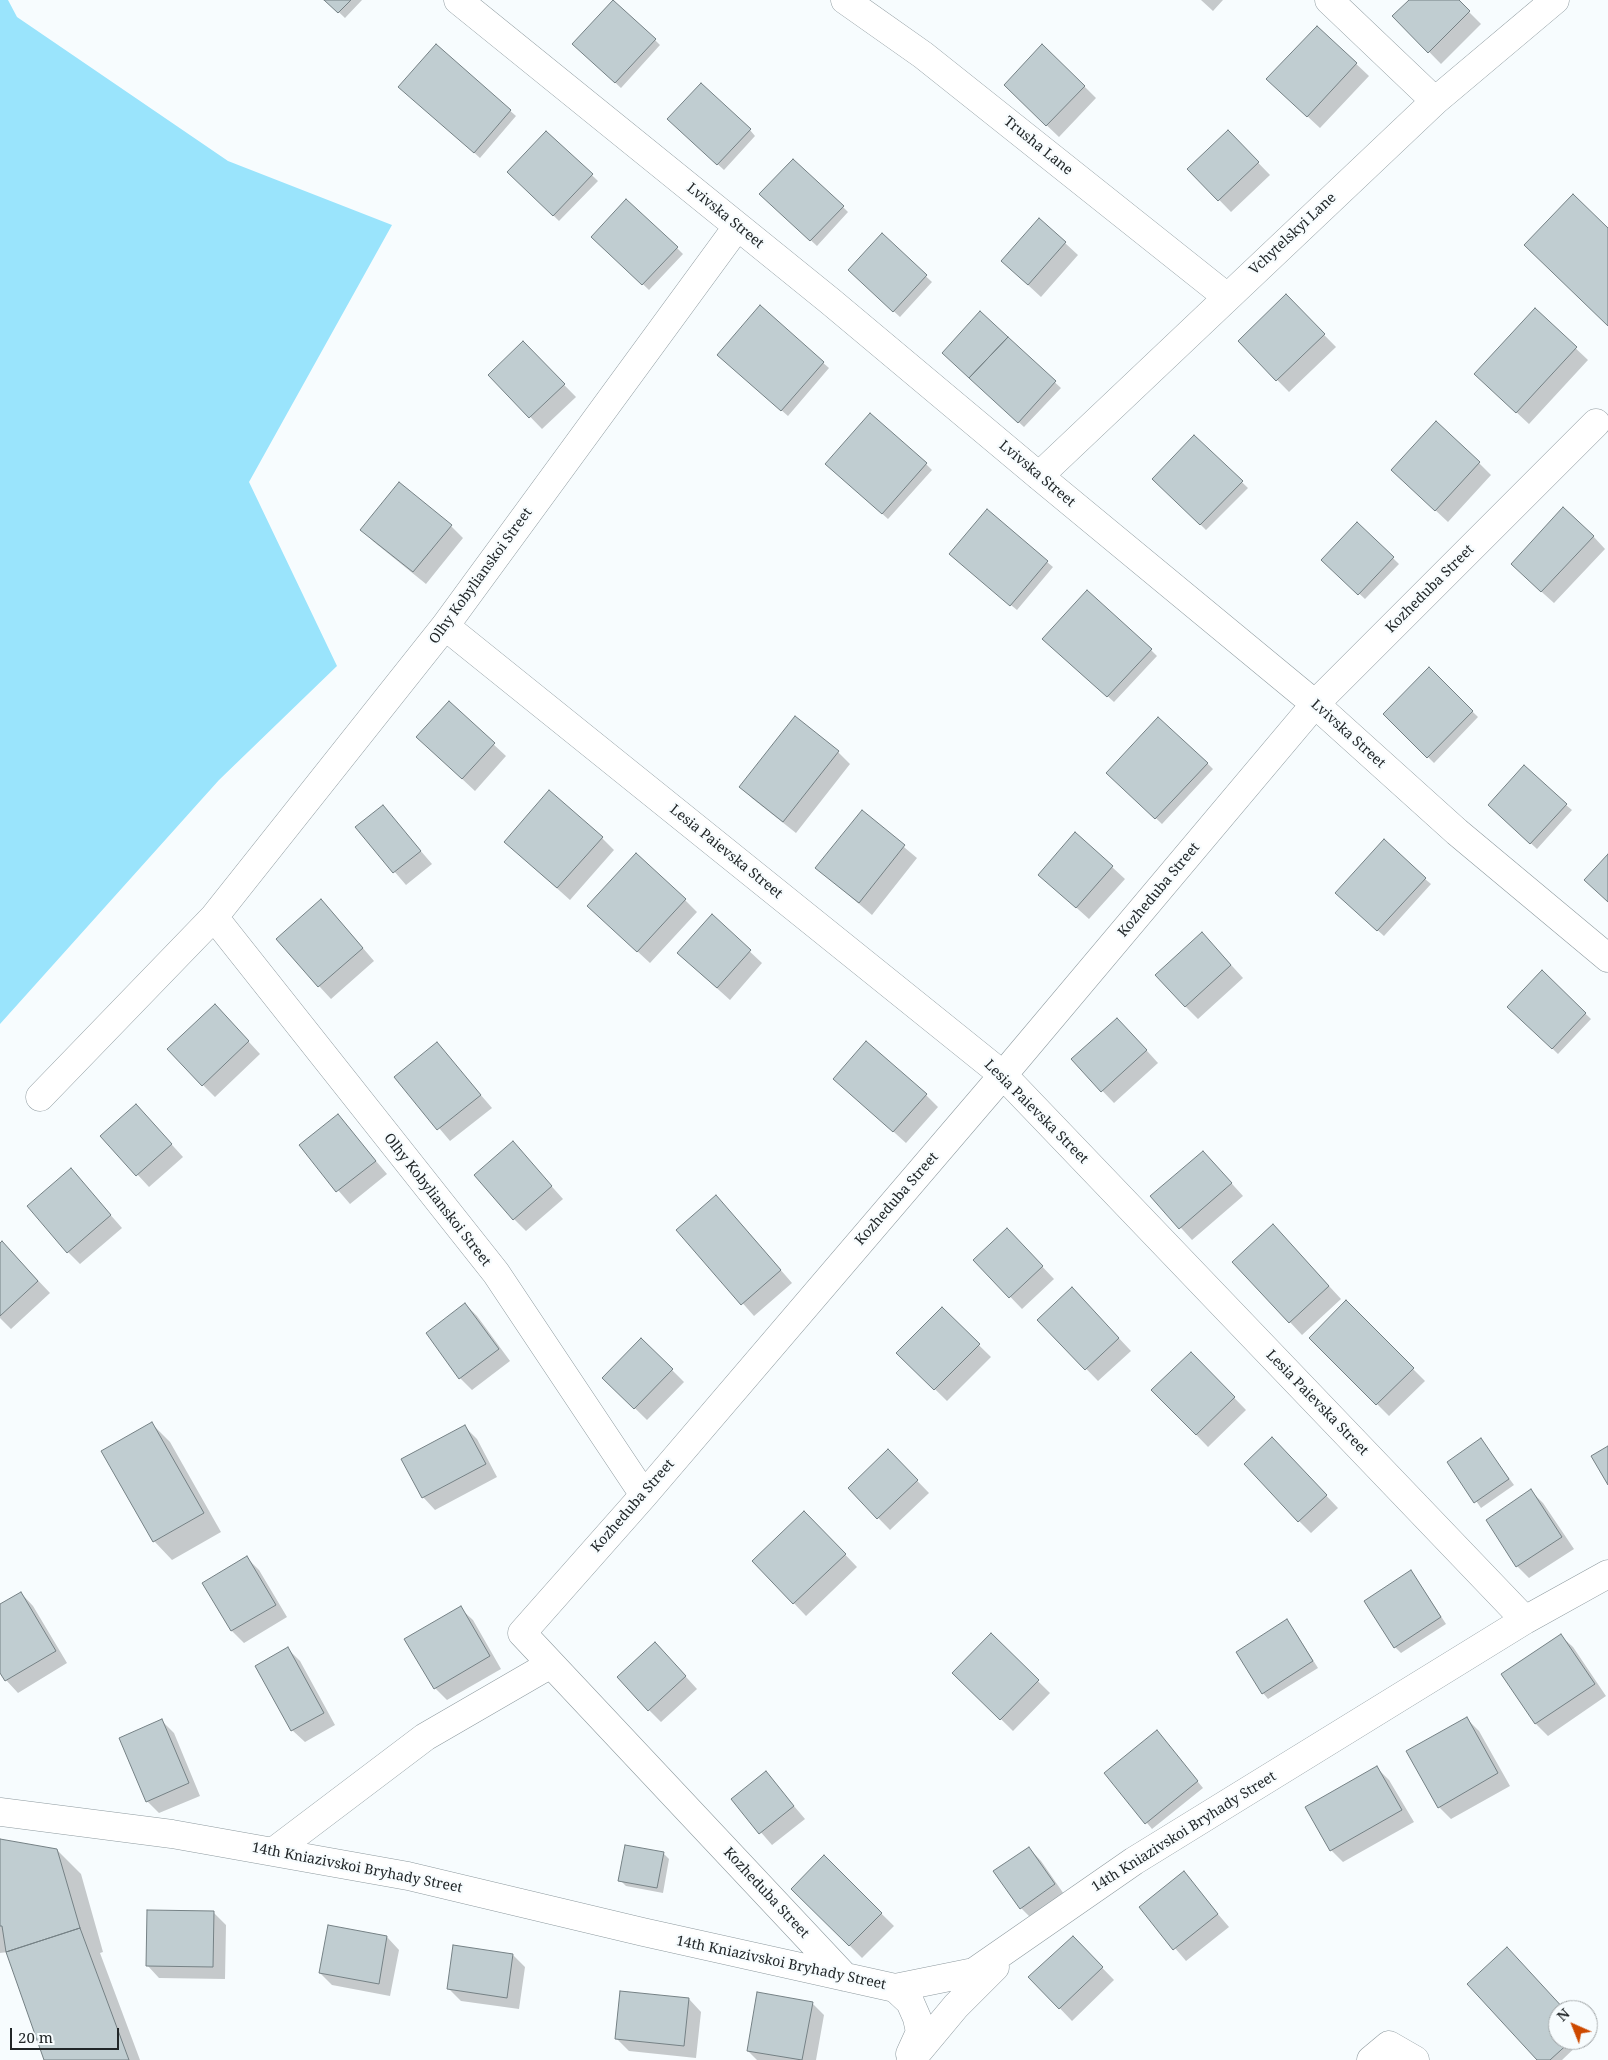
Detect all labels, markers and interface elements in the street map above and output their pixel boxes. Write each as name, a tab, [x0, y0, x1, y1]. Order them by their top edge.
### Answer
street label: Trusha Lane	[1000, 113, 1076, 179]
street label: Lvivska Street	[683, 180, 767, 252]
street label: Vchytelskyi Lane	[1246, 190, 1340, 278]
street label: Lvivska Street	[996, 437, 1078, 511]
street label: Olhy Kobylianskoi Street	[426, 505, 536, 647]
street label: Kozheduba Street	[1382, 541, 1478, 637]
street label: Lvivska Street	[1307, 696, 1389, 772]
street label: Lesia Paievska Street	[666, 801, 786, 903]
street label: Kozheduba Street	[1115, 839, 1203, 941]
street label: Lesia Paievska Street	[981, 1057, 1091, 1167]
street label: Olhy Kobylianskoi Street	[380, 1130, 494, 1270]
street label: Kozheduba Street	[852, 1149, 942, 1249]
street label: Lesia Paievska Street	[1262, 1347, 1372, 1459]
street label: Kozheduba Street	[588, 1456, 678, 1556]
street label: 14th Kniazivskoi Bryhady Street	[1089, 1768, 1279, 1896]
street label: 14th Kniazivskoi Bryhady Street	[250, 1839, 464, 1897]
street label: Kozheduba Street	[720, 1844, 812, 1942]
street label: 14th Kniazivskoi Bryhady Street	[675, 1933, 887, 1993]
north arrow	[1548, 2000, 1598, 2050]
text: N	[1552, 2004, 1573, 2025]
scale bar	[12, 2018, 121, 2050]
text: 20 m	[18, 2027, 53, 2047]

